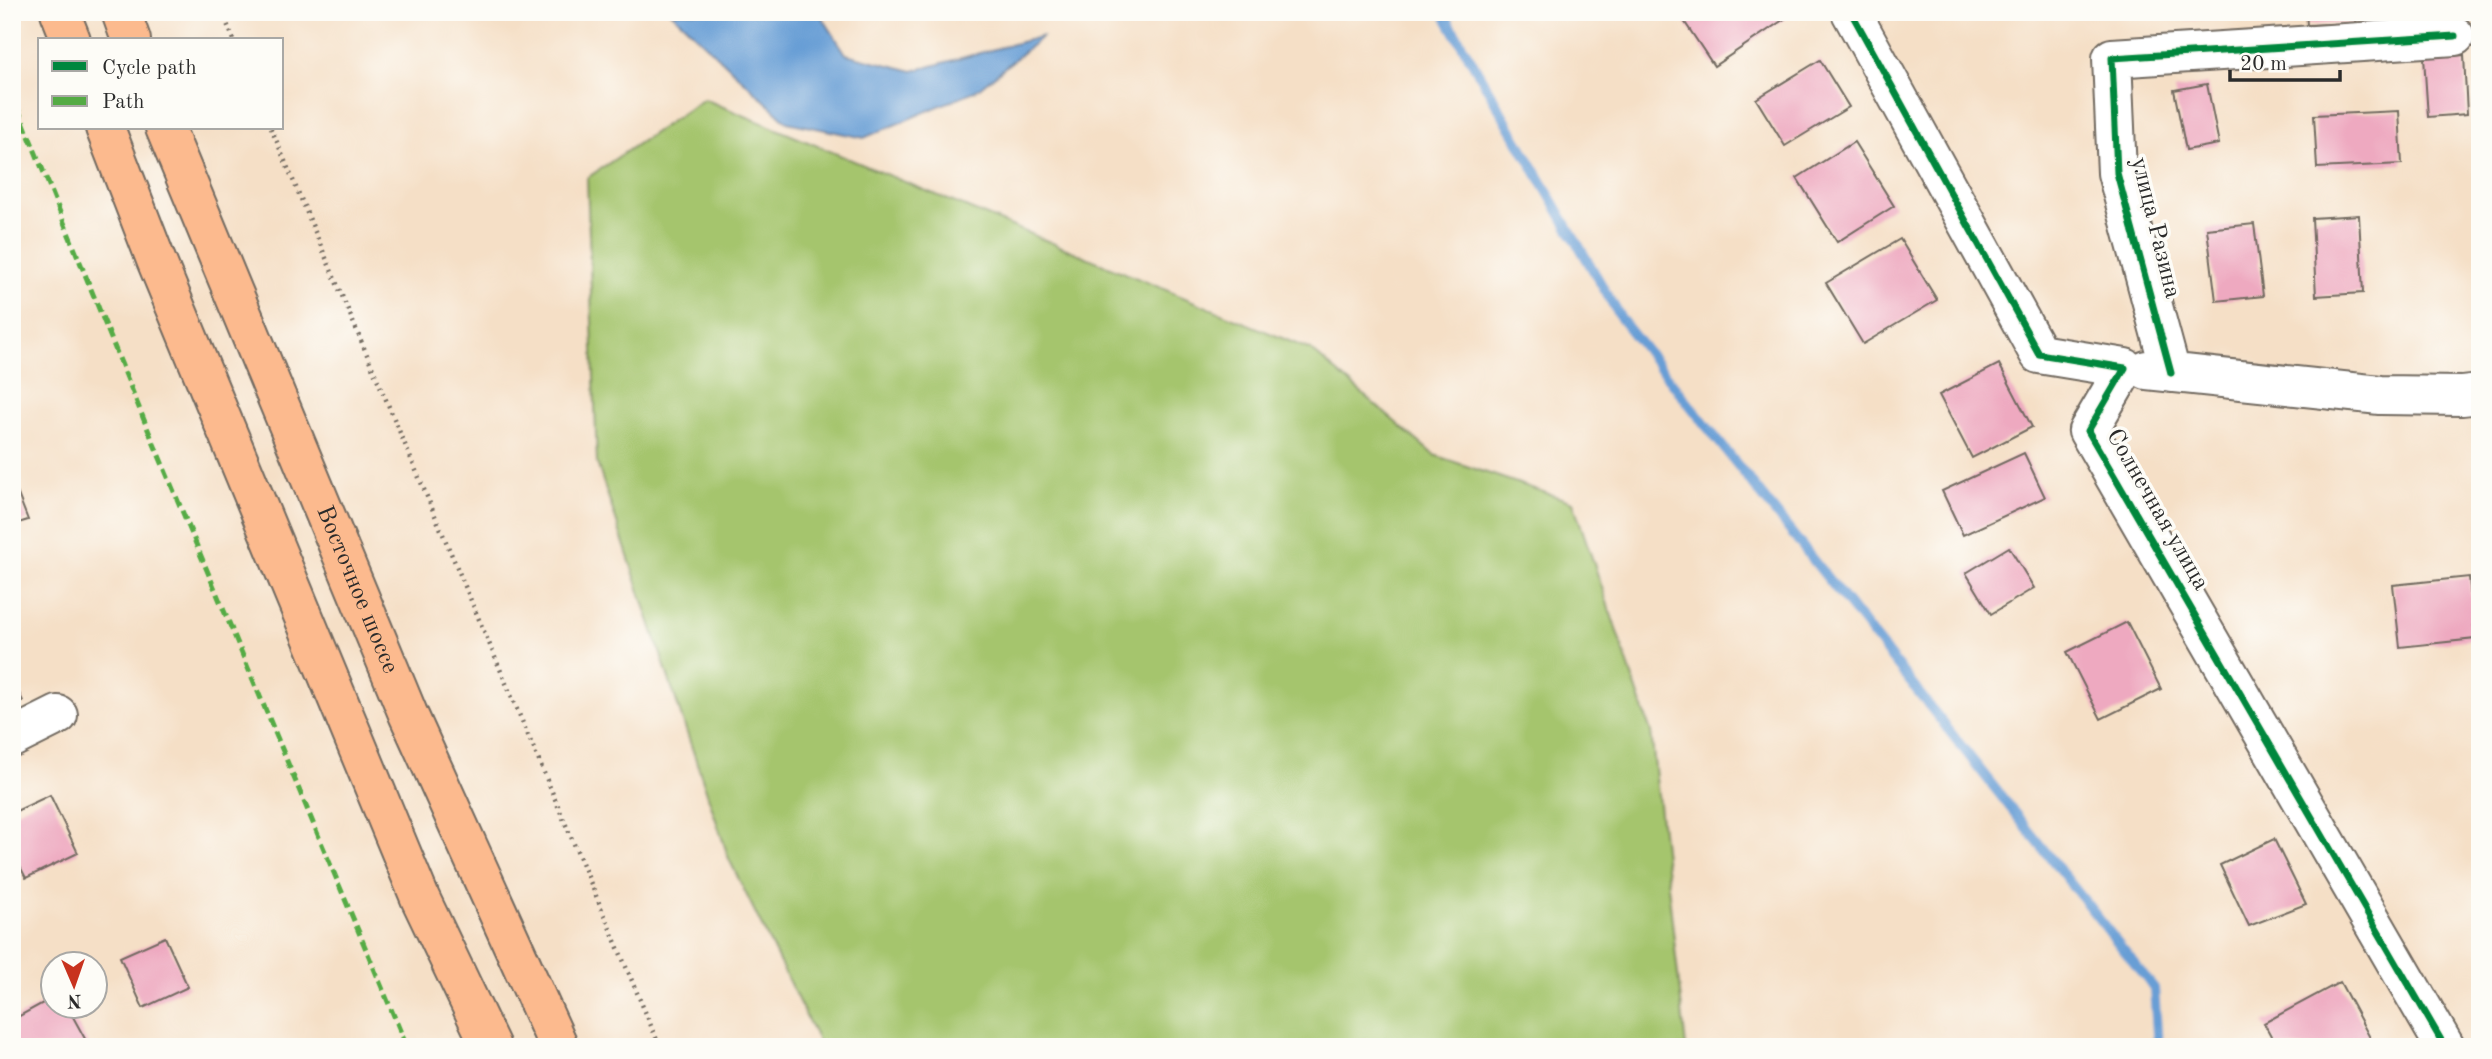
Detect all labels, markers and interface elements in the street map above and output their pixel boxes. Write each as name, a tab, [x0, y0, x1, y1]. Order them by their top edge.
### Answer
legend	[38, 38, 284, 130]
scale bar	[2230, 38, 2340, 82]
text: 20 m	[2240, 54, 2287, 75]
text: Cycle path	[102, 58, 197, 79]
text: Path	[102, 92, 145, 113]
street label: улица Разина	[2126, 155, 2184, 301]
street label: Солнечная улица	[2101, 425, 2213, 595]
street label: Восточное шоссе	[311, 503, 402, 677]
north arrow	[38, 950, 108, 1020]
text: N	[66, 990, 82, 1009]

